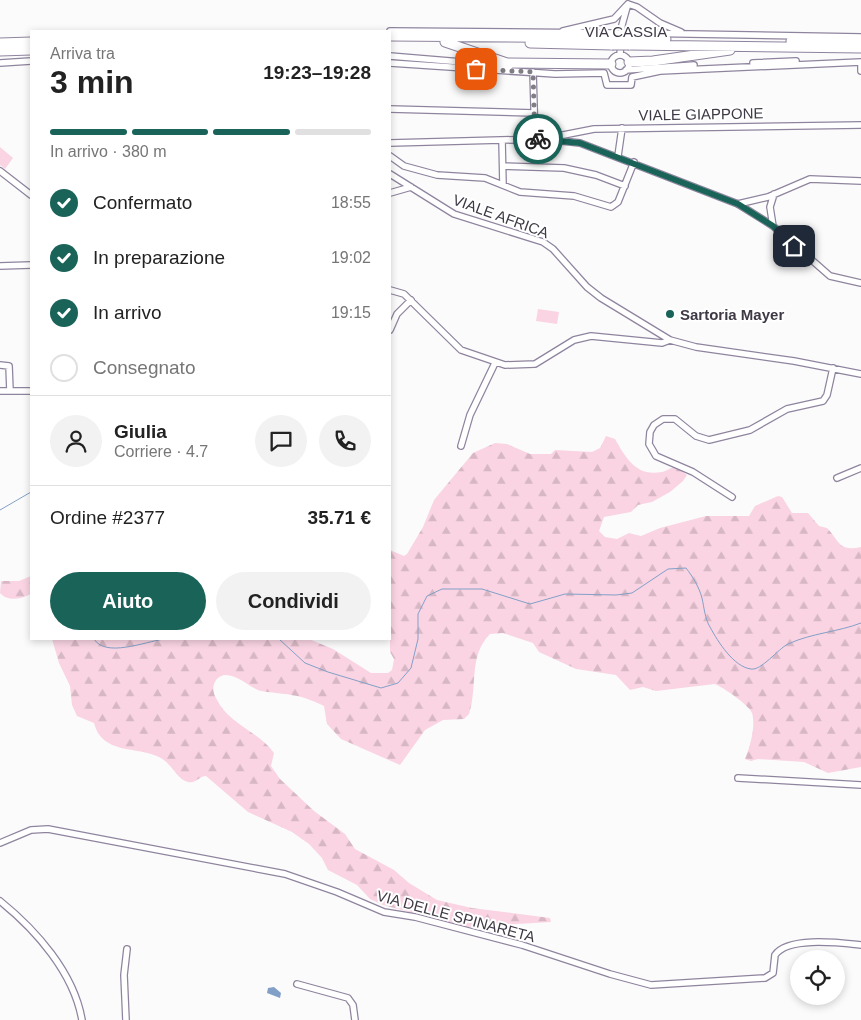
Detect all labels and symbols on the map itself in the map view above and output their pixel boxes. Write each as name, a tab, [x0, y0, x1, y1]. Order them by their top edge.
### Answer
street label: VIA CASSIA	[585, 23, 667, 40]
pin	[455, 48, 497, 90]
street label: VIALE GIAPPONE	[638, 104, 764, 124]
courier	[513, 114, 563, 164]
street label: VIALE AFRICA	[451, 191, 551, 241]
pin	[773, 225, 815, 267]
place label: Sartoria Mayer	[680, 306, 784, 323]
marker: Sartoria Mayer	[664, 308, 676, 320]
street label: VIA DELLE SPINARETA	[375, 887, 537, 945]

